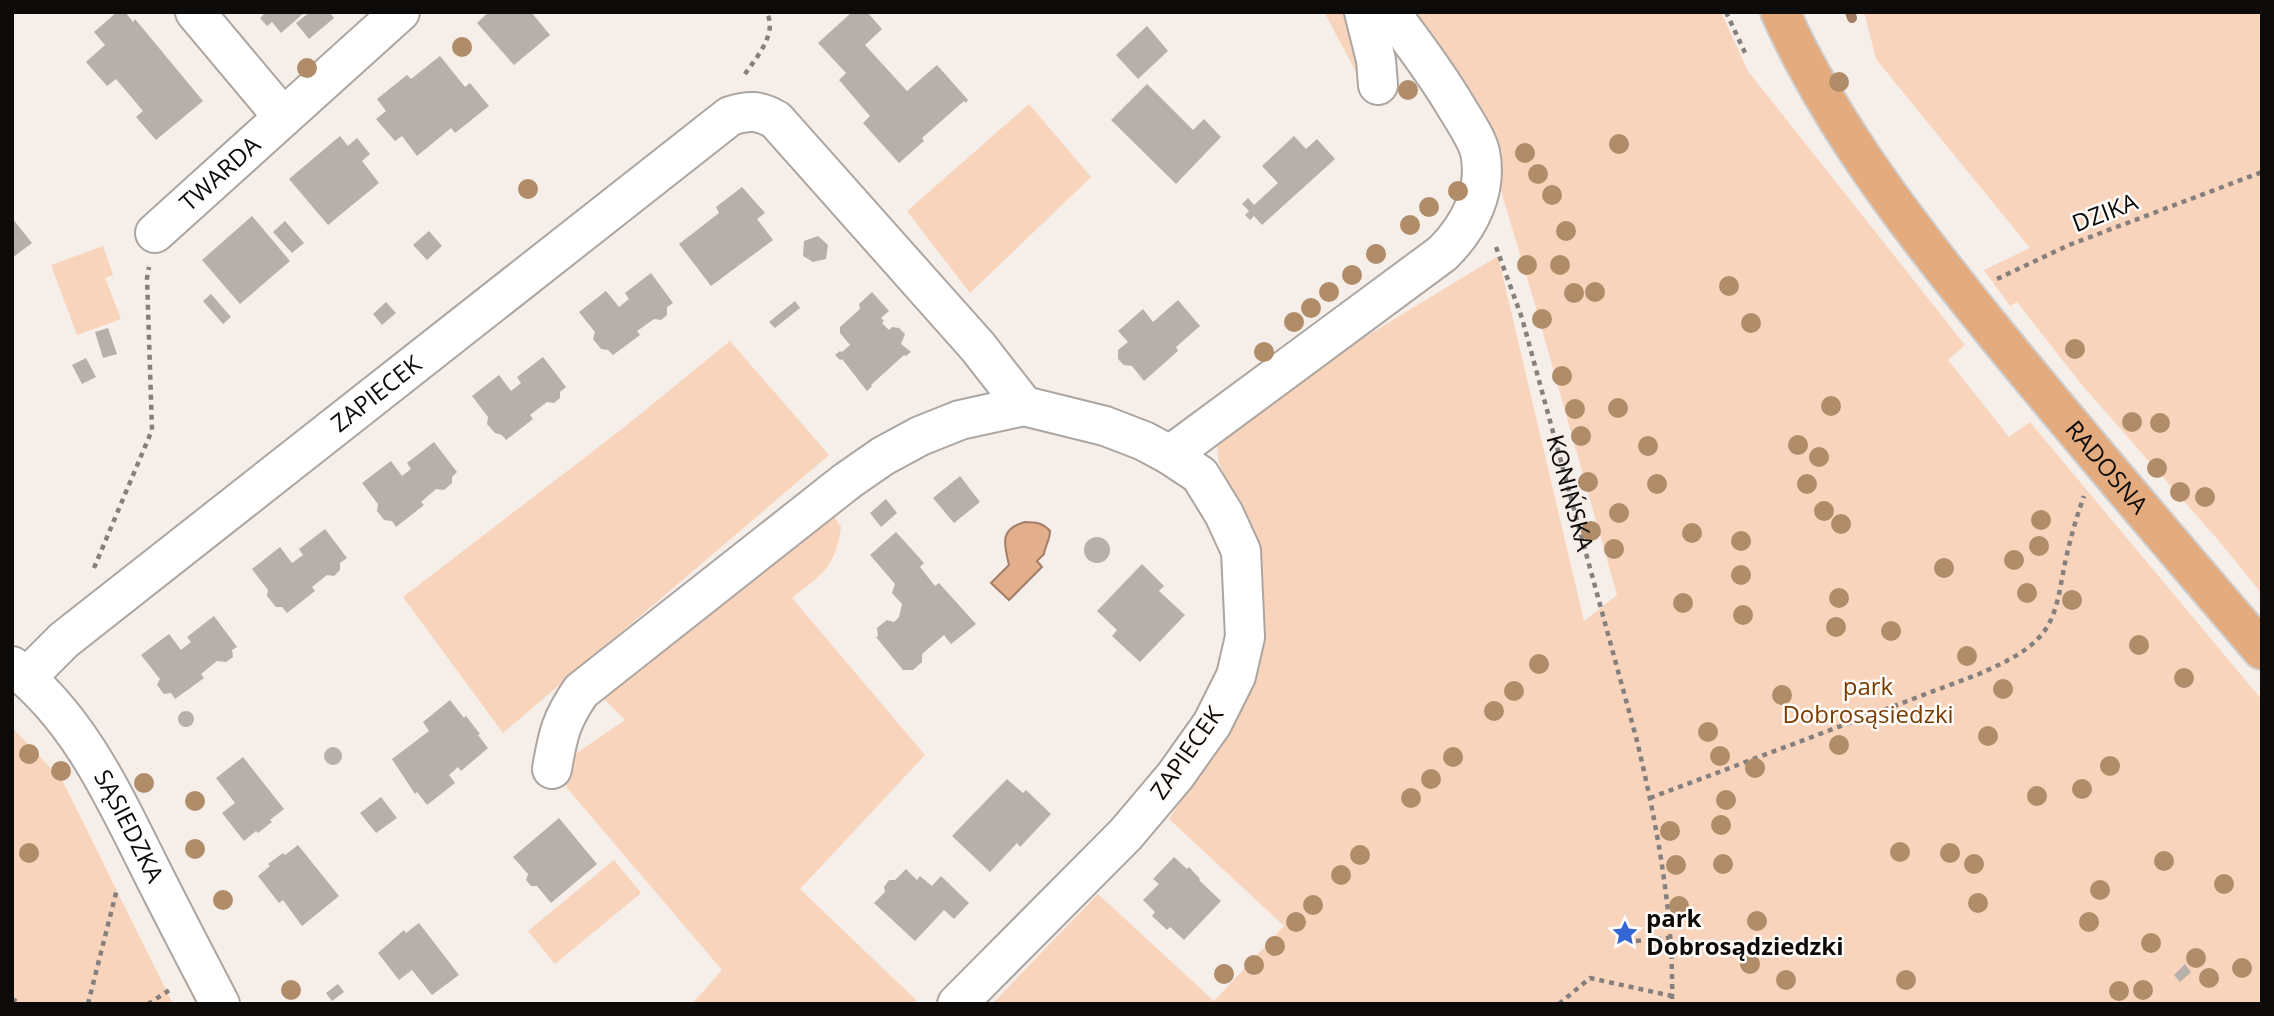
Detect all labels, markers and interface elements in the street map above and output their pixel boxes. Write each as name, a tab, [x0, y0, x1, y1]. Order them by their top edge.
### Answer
street label: TWARDA	[172, 127, 267, 218]
street label: DZIKA	[2067, 184, 2143, 239]
street label: ZAPIECEK	[324, 347, 428, 439]
street label: RADOSNA	[2059, 413, 2157, 521]
street label: KONIŃSKA	[1539, 431, 1603, 555]
park label: park Dobrosąsiedzki	[1782, 669, 1954, 730]
street label: ZAPIECEK	[1142, 699, 1230, 805]
street label: SĄSIEDZKA	[87, 763, 173, 888]
place label: park Dobrosądziedzki	[1646, 901, 1844, 962]
place icon: park Dobrosądziedzki	[1610, 918, 1640, 948]

